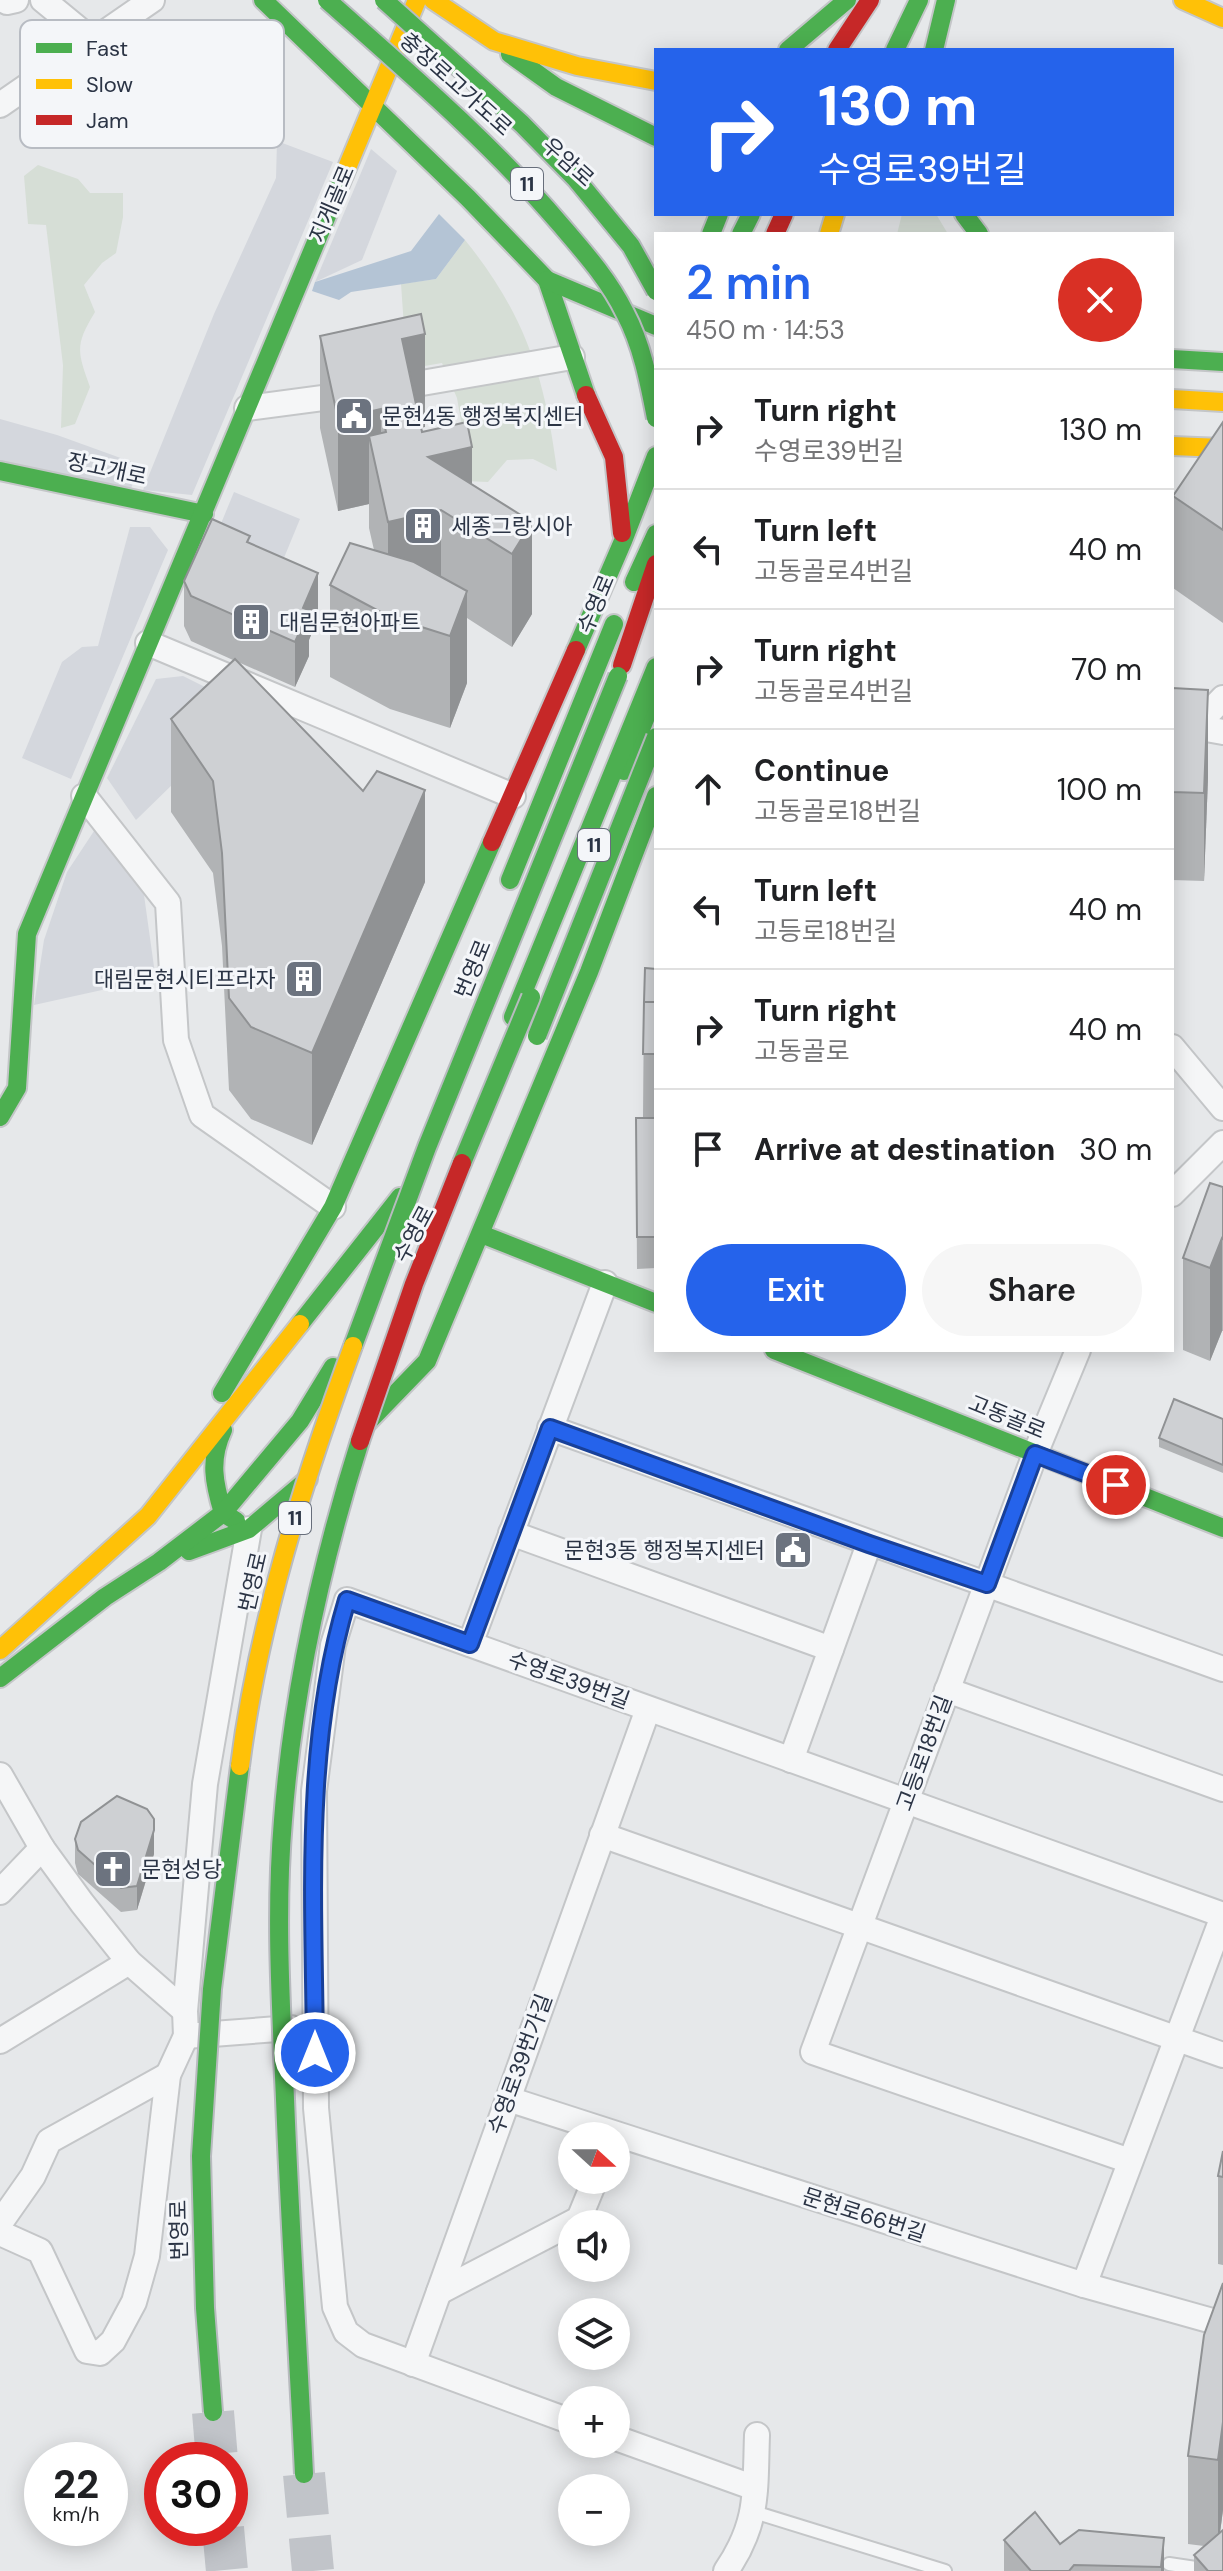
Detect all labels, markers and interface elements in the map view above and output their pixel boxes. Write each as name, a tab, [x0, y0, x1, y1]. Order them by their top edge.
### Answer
legend	[20, 20, 284, 148]
street label: 충장로고가도로	[394, 26, 518, 142]
text: Fast	[86, 34, 128, 63]
text: 130 m	[818, 69, 977, 142]
text: Slow	[86, 70, 133, 99]
icon: right	[686, 80, 790, 184]
text: Jam	[86, 106, 129, 135]
street label: 우암로	[536, 131, 600, 193]
text: 수영로39번길	[818, 146, 1026, 193]
street label: 지게골로	[303, 161, 361, 247]
road number: 11	[511, 168, 543, 200]
text: 2 min	[686, 251, 812, 314]
button: close	[1058, 258, 1142, 342]
text: 450 m · 14:53	[686, 313, 845, 347]
text: Turn right	[754, 391, 897, 430]
public building icon: 문현4동 행정복지센터	[333, 395, 375, 437]
place label: 문현4동 행정복지센터	[382, 402, 583, 431]
icon: right	[686, 407, 730, 451]
text: 130 m	[1060, 410, 1142, 449]
text: 수영로39번길	[754, 434, 905, 468]
street label: 장고개로	[64, 446, 150, 492]
building icon: 세종그랑시아	[402, 505, 444, 547]
text: Turn left	[754, 511, 877, 550]
place label: 세종그랑시아	[451, 512, 572, 541]
icon: left	[686, 527, 730, 571]
text: 40 m	[1069, 530, 1142, 569]
text: 고동골로4번길	[754, 554, 913, 588]
street label: 수영로	[571, 570, 621, 638]
building icon: 대림문현아파트	[230, 601, 272, 643]
place label: 대림문현아파트	[279, 608, 421, 637]
text: Turn right	[754, 631, 897, 670]
icon: right	[686, 647, 730, 691]
text: 70 m	[1071, 650, 1142, 689]
text: 고동골로4번길	[754, 674, 913, 708]
text: Continue	[754, 751, 889, 790]
icon: ahead	[686, 767, 730, 811]
text: 100 m	[1057, 770, 1142, 809]
text: 고동골로18번길	[754, 794, 921, 828]
road number: 11	[578, 829, 610, 861]
text: Turn left	[754, 871, 877, 910]
icon: left	[686, 887, 730, 931]
text: 40 m	[1069, 890, 1142, 929]
text: 고등로18번길	[754, 914, 898, 948]
street label: 번영로	[448, 935, 498, 1003]
building icon: 대림문현시티프라자	[283, 958, 325, 1000]
place label: 대림문현시티프라자	[94, 965, 276, 994]
text: Turn right	[754, 991, 897, 1030]
icon: right	[686, 1007, 730, 1051]
text: 40 m	[1069, 1010, 1142, 1049]
text: 고동골로	[754, 1034, 850, 1068]
icon: arrive	[686, 1127, 730, 1171]
text: Arrive at destination	[754, 1130, 1055, 1169]
text: 30 m	[1079, 1130, 1152, 1169]
street label: 수영로	[387, 1200, 441, 1268]
button: Exit	[686, 1244, 906, 1336]
button: Share	[922, 1244, 1142, 1336]
street label: 고동골로	[964, 1388, 1050, 1446]
pin	[1082, 1451, 1150, 1519]
icon: arrive	[1094, 1463, 1138, 1507]
road number: 11	[279, 1502, 311, 1534]
public building icon: 문현3동 행정복지센터	[772, 1529, 814, 1571]
place label: 문현3동 행정복지센터	[564, 1536, 765, 1565]
street label: 번영로	[232, 1549, 274, 1615]
street label: 수영로39번길	[504, 1645, 634, 1715]
street label: 고등로18번길	[890, 1691, 958, 1815]
church icon: 문현성당	[92, 1848, 134, 1890]
place label: 문현성당	[141, 1855, 222, 1884]
street label: 수영로39번가길	[481, 1990, 559, 2138]
position arrow	[273, 2011, 357, 2095]
north arrow	[558, 2122, 630, 2194]
map controls	[558, 2122, 630, 2546]
street label: 문현로66번길	[798, 2181, 930, 2249]
street label: 번영로	[164, 2199, 194, 2261]
button: sound	[558, 2210, 630, 2282]
button: layers	[558, 2298, 630, 2370]
button: +	[558, 2386, 630, 2458]
speed limit sign: 30	[144, 2442, 248, 2546]
text: 22	[53, 2458, 99, 2510]
button: −	[558, 2474, 630, 2546]
text: km/h	[52, 2501, 100, 2527]

